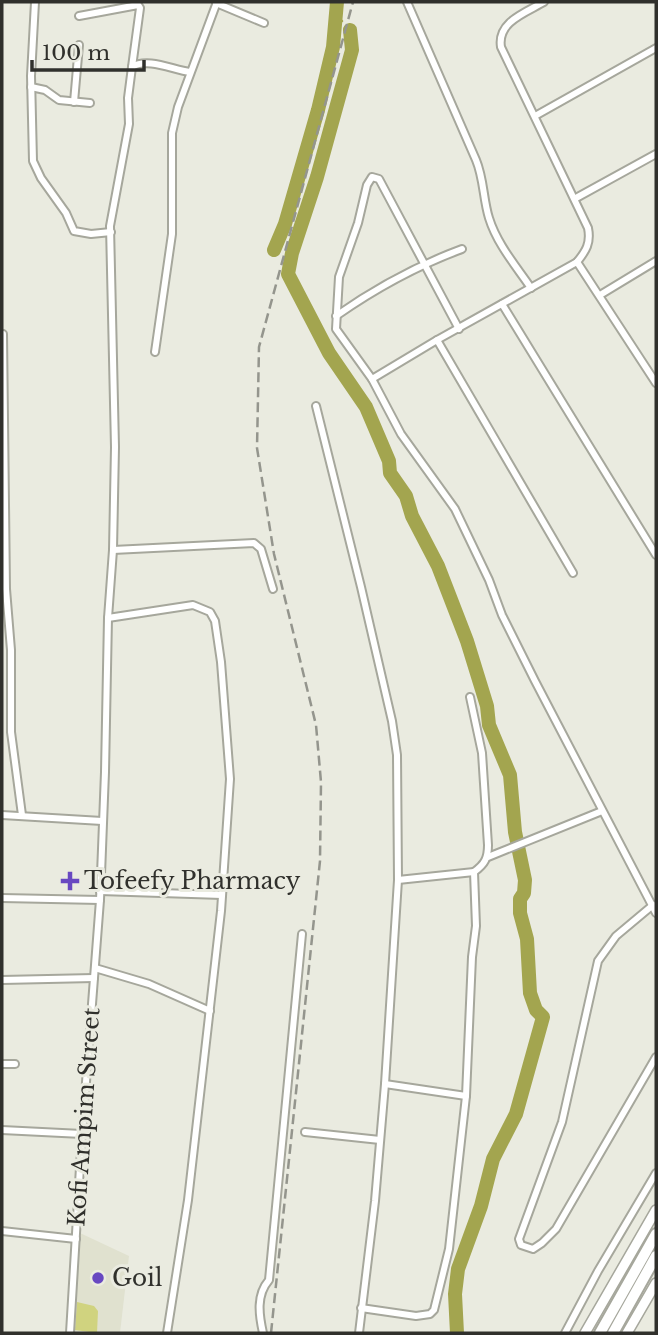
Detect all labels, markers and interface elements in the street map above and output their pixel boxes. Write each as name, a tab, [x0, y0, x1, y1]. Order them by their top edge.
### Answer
scale bar	[32, 28, 144, 72]
text: 100 m	[42, 40, 110, 66]
place label: Tofeefy Pharmacy	[84, 867, 301, 895]
marker: Tofeefy Pharmacy	[62, 873, 78, 889]
street label: Kofi Ampim Street	[62, 1006, 106, 1227]
place label: Goil	[112, 1264, 162, 1292]
marker: Goil	[90, 1270, 106, 1286]

